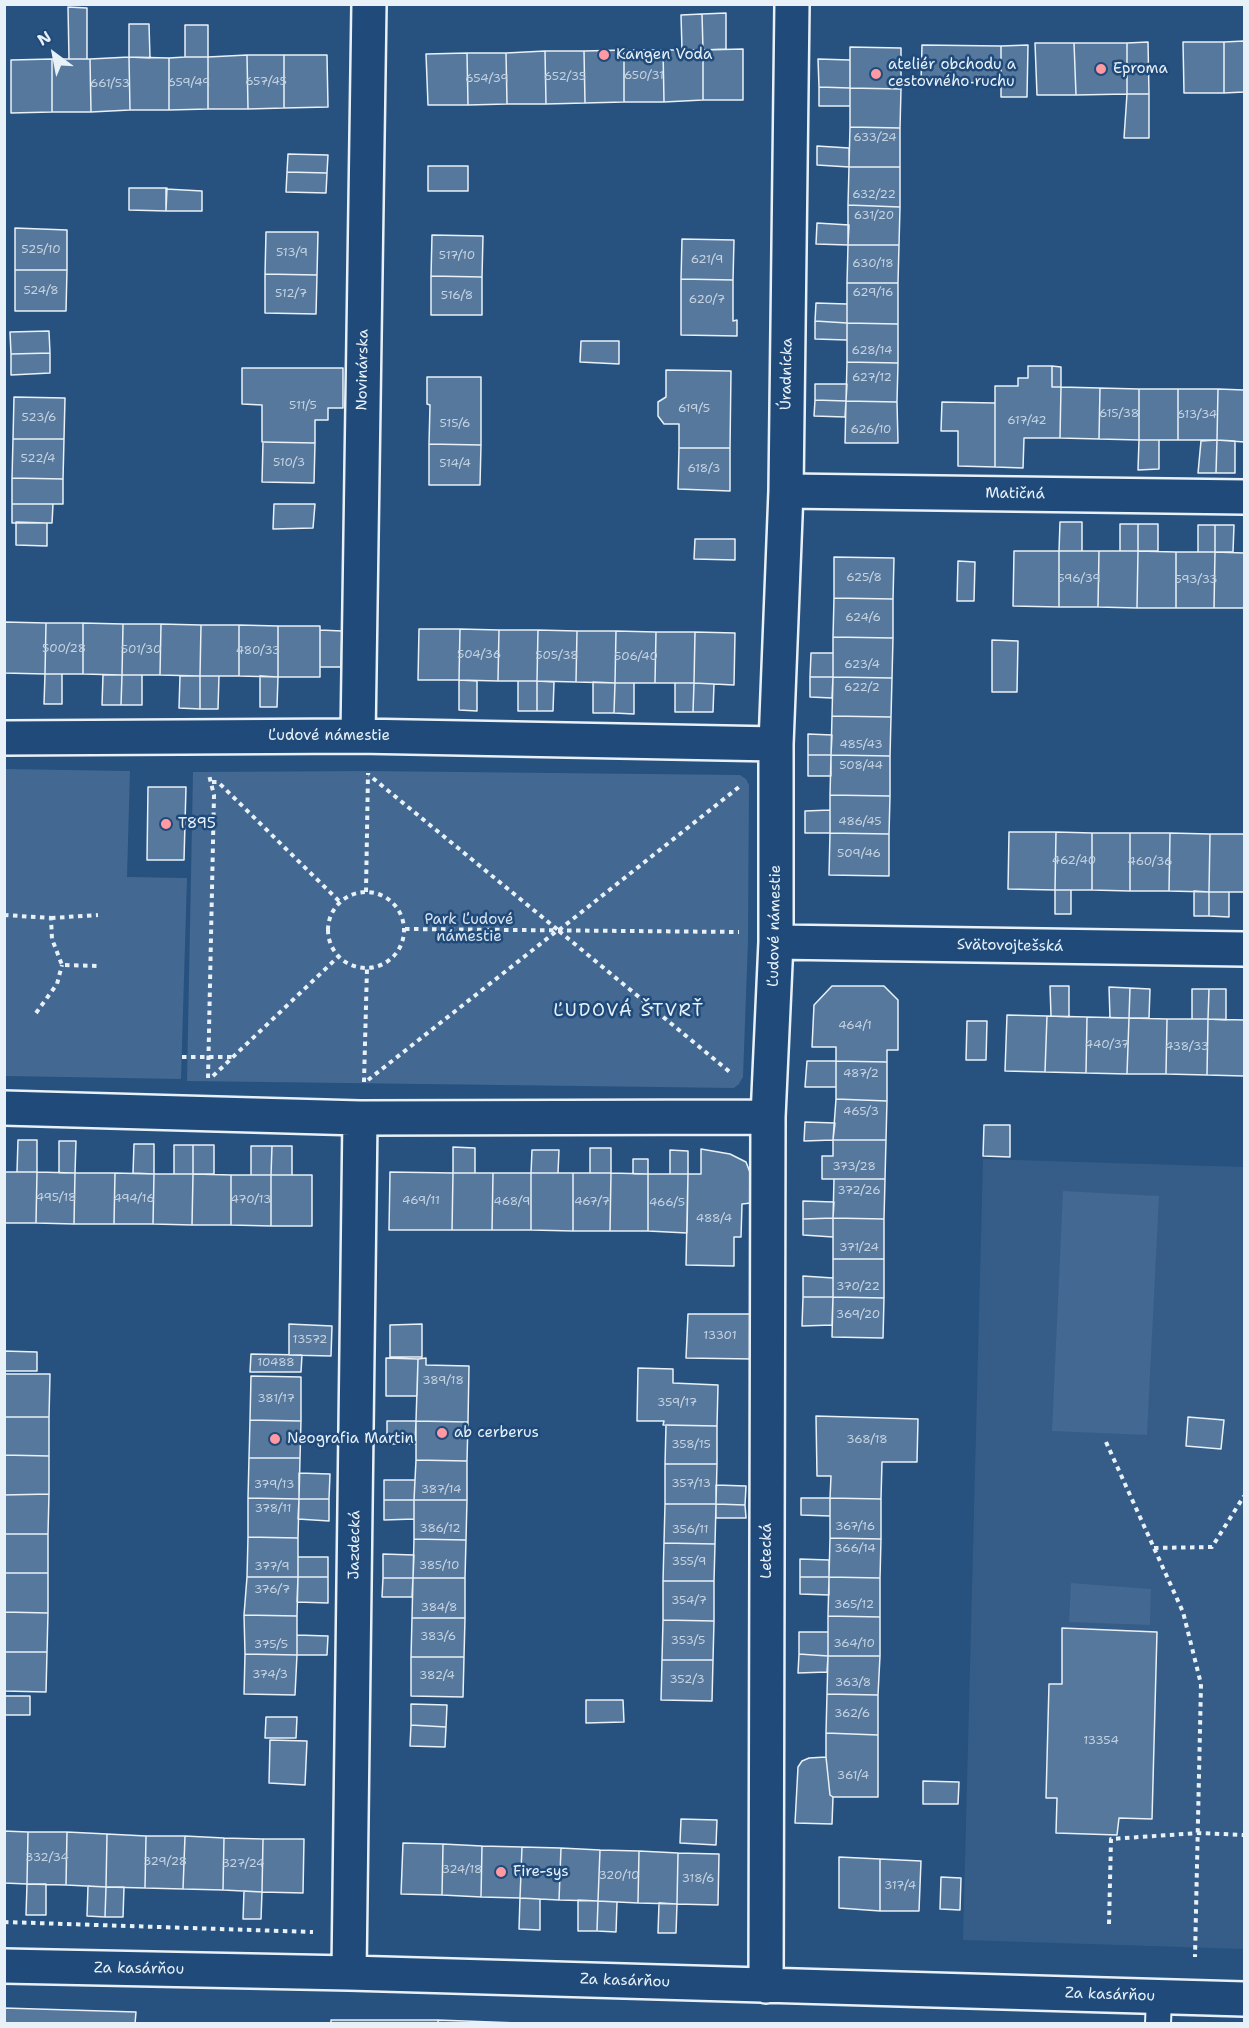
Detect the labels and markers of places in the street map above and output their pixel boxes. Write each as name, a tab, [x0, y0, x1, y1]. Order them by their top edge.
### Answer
place label: Kangen Voda	[616, 46, 712, 64]
marker: Kangen Voda	[597, 48, 611, 62]
place label: ateliér obchodu a cestovného ruchu	[888, 56, 1016, 91]
place label: Eproma	[1113, 60, 1168, 78]
marker: Eproma	[1094, 62, 1108, 76]
marker: ateliér obchodu a cestovného ruchu	[869, 67, 883, 81]
place label: T895	[178, 815, 216, 833]
marker: T895	[159, 817, 173, 831]
place label: ab cerberus	[454, 1424, 539, 1442]
marker: ab cerberus	[435, 1426, 449, 1440]
place label: Neografia Martin	[287, 1430, 414, 1448]
marker: Neografia Martin	[268, 1432, 282, 1446]
place label: Fire-sys	[513, 1863, 569, 1881]
marker: Fire-sys	[494, 1865, 508, 1879]

